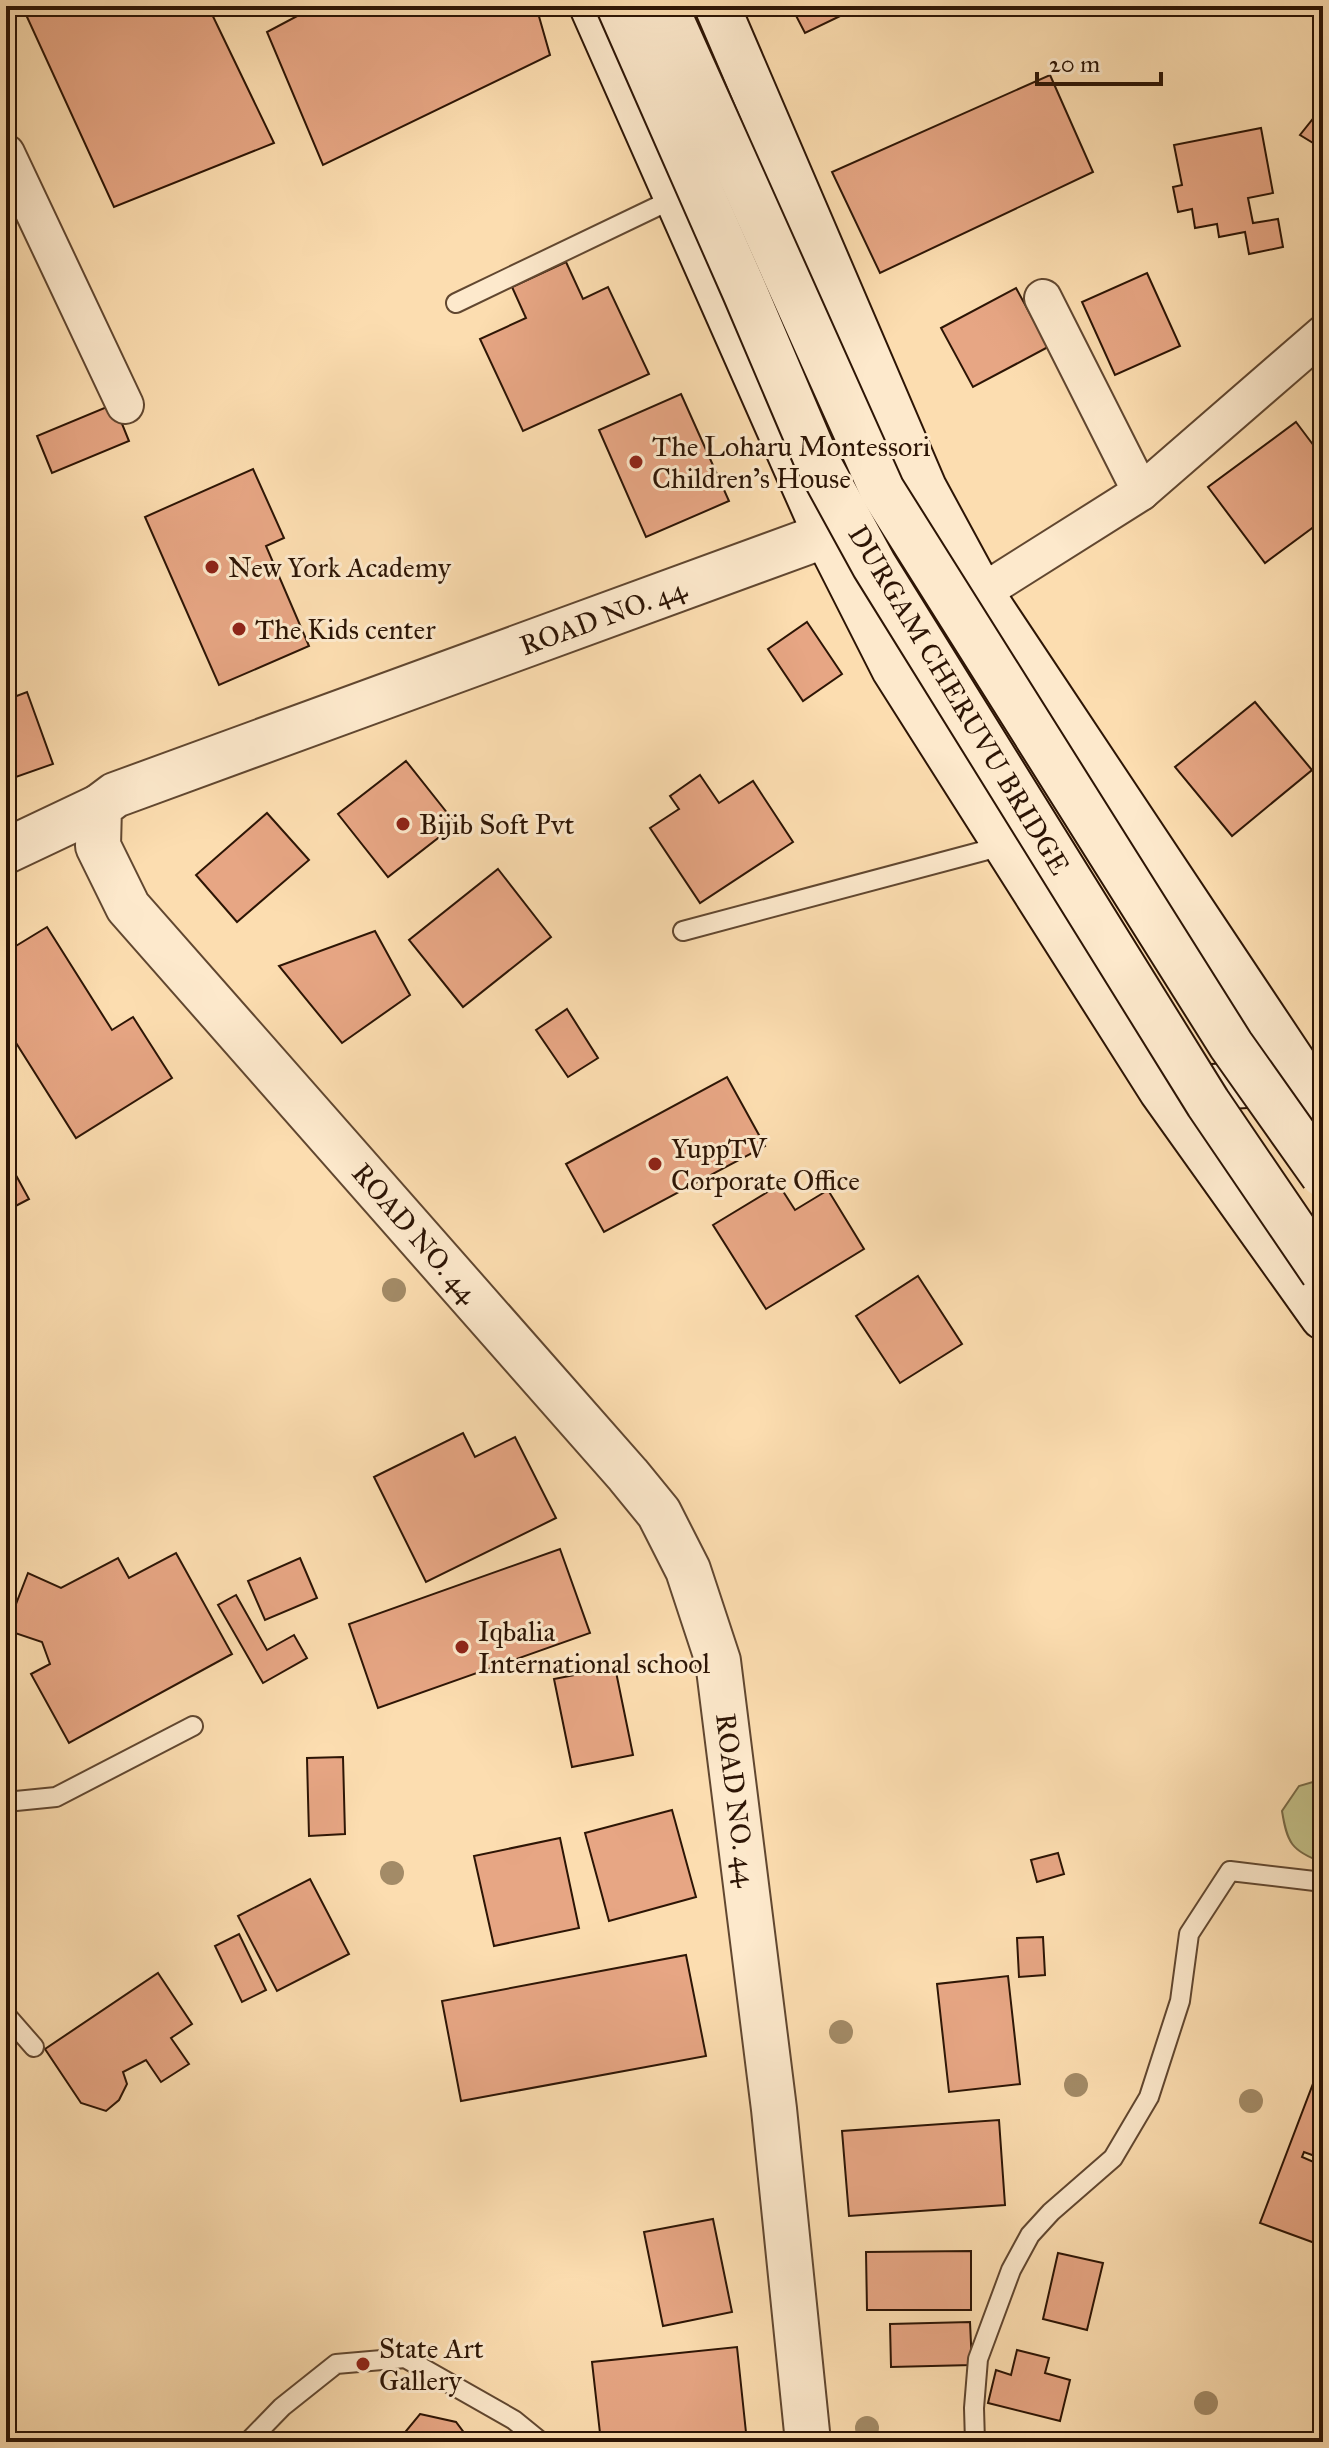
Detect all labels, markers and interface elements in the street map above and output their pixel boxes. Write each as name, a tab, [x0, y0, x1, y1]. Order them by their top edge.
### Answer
scale bar	[1037, 36, 1161, 86]
text: 20 m	[1049, 49, 1100, 79]
place label: The Loharu Montessori Children's House	[652, 429, 931, 496]
marker: The Loharu Montessori Children's House	[627, 453, 645, 471]
street label: DURGAM CHERUVU BRIDGE	[841, 519, 1077, 881]
place label: New York Academy	[228, 550, 452, 585]
marker: New York Academy	[203, 558, 221, 576]
street label: ROAD NO. 44	[515, 570, 692, 663]
place label: The Kids center	[255, 612, 436, 647]
marker: The Kids center	[230, 620, 248, 638]
place label: Bijib Soft Pvt	[419, 807, 574, 842]
marker: Bijib Soft Pvt	[394, 815, 412, 833]
place label: YuppTV Corporate Office	[671, 1131, 860, 1198]
marker: YuppTV Corporate Office	[646, 1155, 664, 1173]
street label: ROAD NO. 44	[345, 1156, 486, 1311]
place label: Iqbalia International school	[478, 1614, 710, 1681]
marker: Iqbalia International school	[453, 1638, 471, 1656]
street label: ROAD NO. 44	[708, 1711, 764, 1890]
place label: State Art Gallery	[379, 2331, 484, 2398]
marker: State Art Gallery	[354, 2355, 372, 2373]

